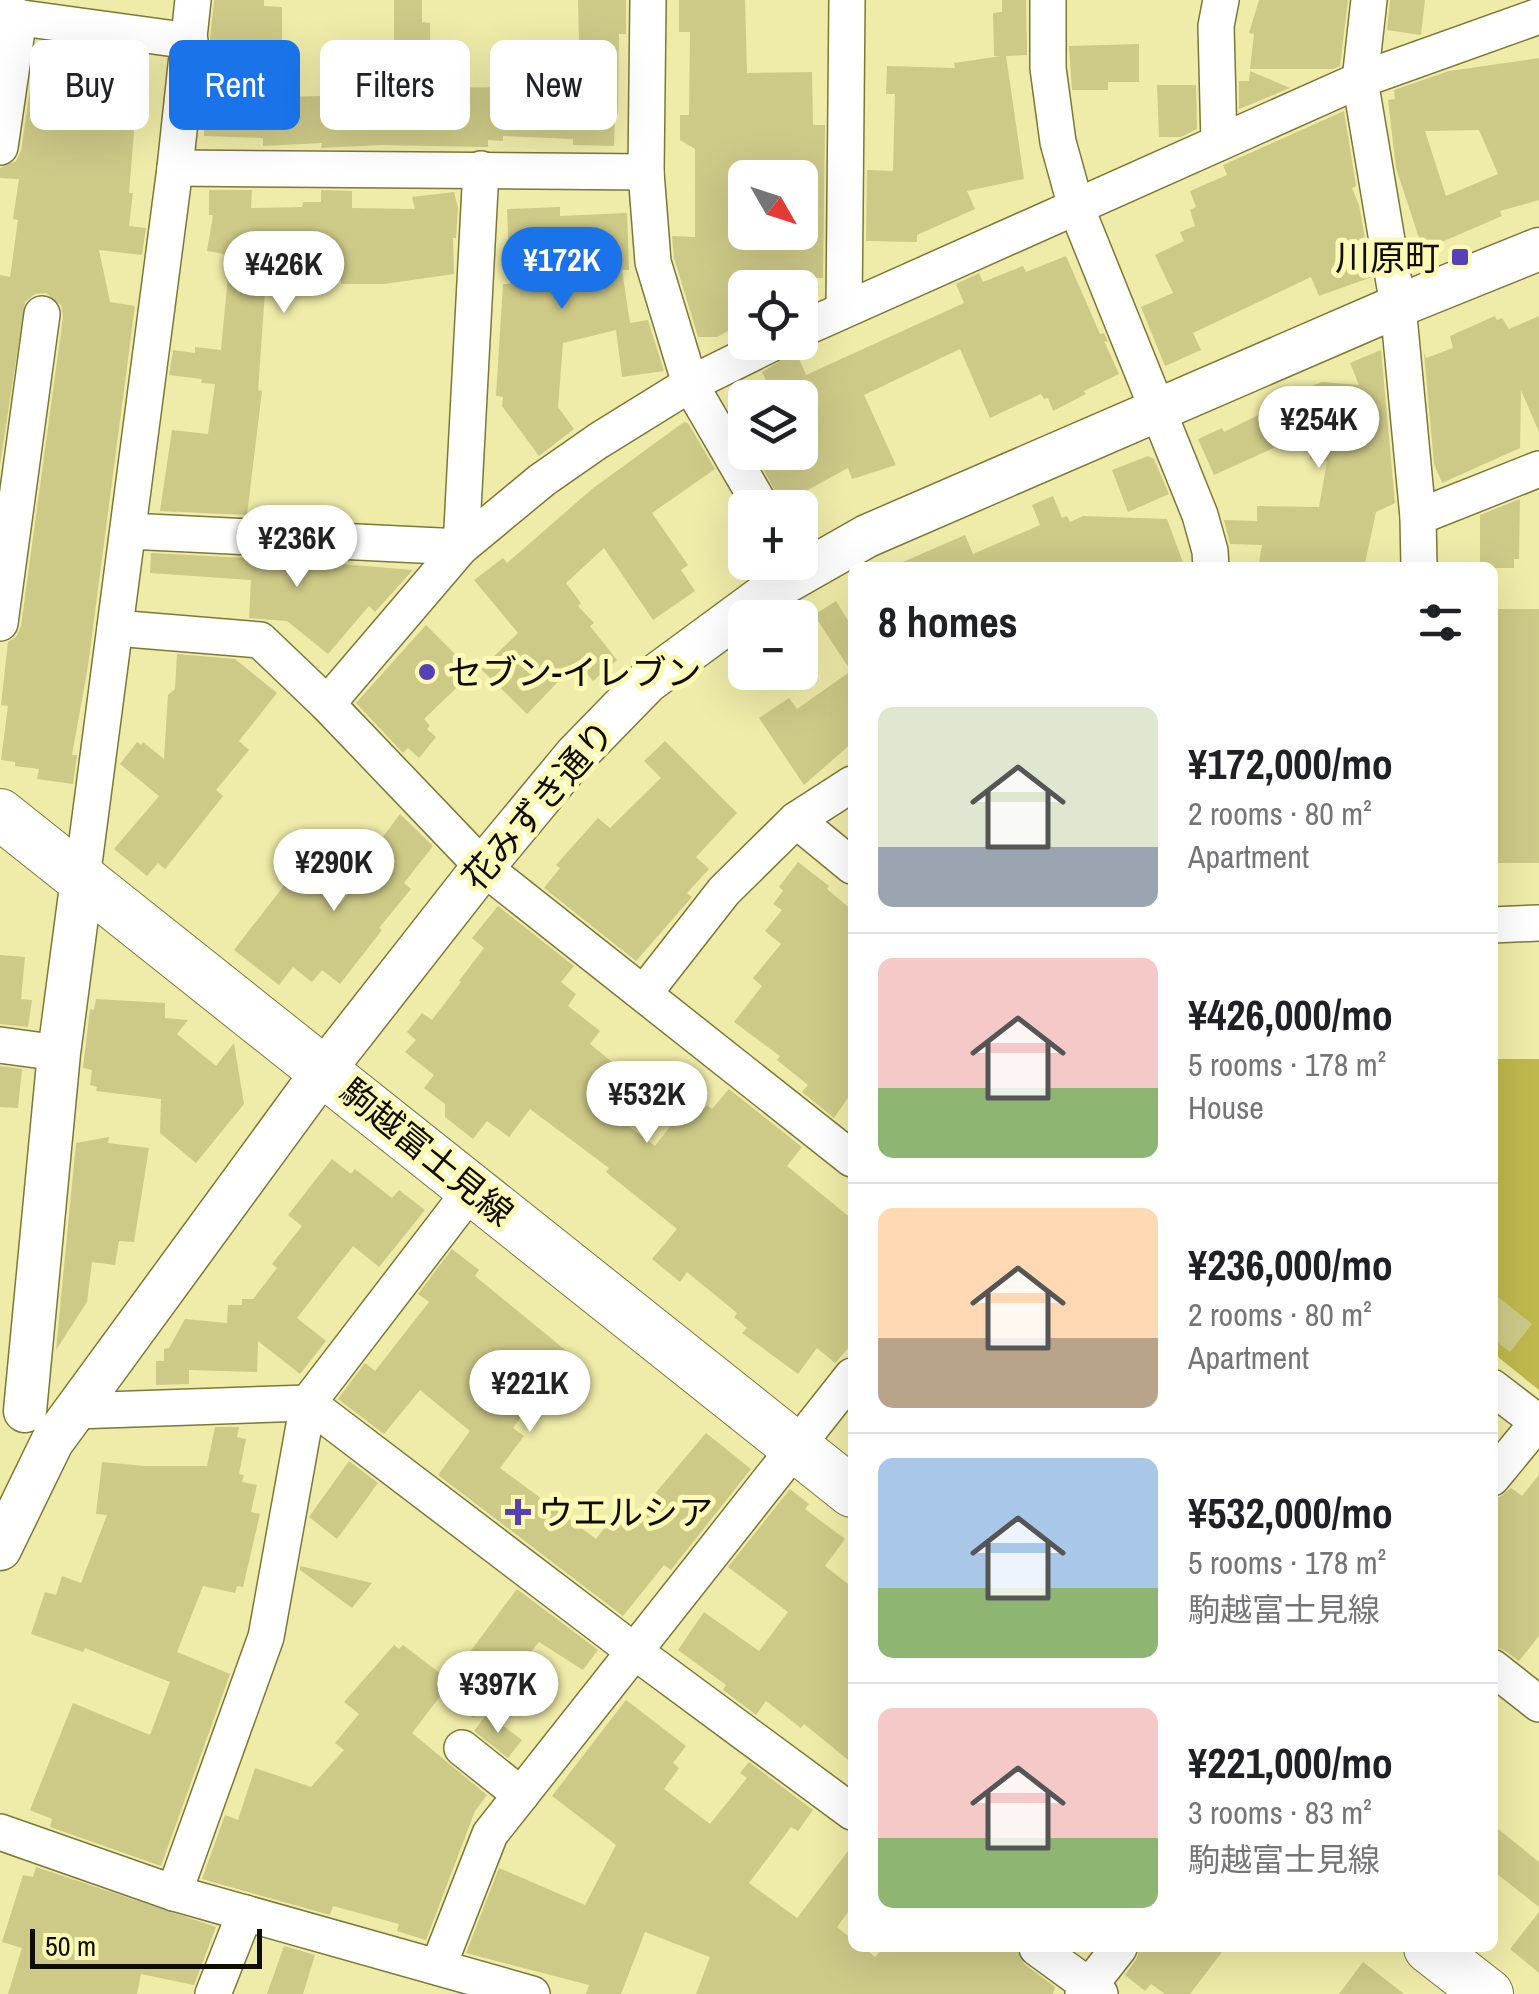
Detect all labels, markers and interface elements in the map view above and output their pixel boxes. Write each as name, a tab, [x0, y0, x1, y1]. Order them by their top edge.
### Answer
chip: Buy	[30, 40, 149, 130]
chip: Rent	[169, 40, 300, 130]
chip: Filters	[320, 40, 470, 130]
chip: New	[490, 40, 617, 130]
north arrow	[728, 160, 818, 250]
map controls	[728, 160, 818, 690]
pin: ¥172K	[492, 227, 632, 312]
pin: ¥426K	[214, 231, 354, 316]
place label: 川原町	[1335, 234, 1440, 281]
text: ¥172K	[523, 238, 601, 281]
text: ¥426K	[245, 242, 323, 285]
marker: 川原町	[1449, 246, 1471, 268]
button: locate	[728, 270, 818, 360]
button: layers	[728, 380, 818, 470]
pin: ¥254K	[1249, 386, 1389, 471]
text: ¥254K	[1280, 397, 1358, 440]
button: +	[728, 490, 818, 580]
pin: ¥236K	[227, 505, 367, 590]
text: ¥236K	[258, 516, 336, 559]
text: 8 homes	[878, 594, 1018, 650]
icon: filters	[1413, 595, 1468, 650]
button: −	[728, 600, 818, 690]
place label: セブン-イレブン	[447, 649, 702, 696]
marker: セブン-イレブン	[416, 661, 438, 683]
street label: 花みずき通り	[451, 710, 625, 900]
text: ¥172,000/mo	[1188, 736, 1393, 792]
icon: home	[958, 747, 1078, 867]
text: 2 rooms · 80 m²	[1188, 792, 1372, 835]
pin: ¥290K	[264, 829, 404, 914]
text: Apartment	[1188, 835, 1309, 878]
text: ¥290K	[295, 840, 373, 883]
text: ¥426,000/mo	[1188, 987, 1393, 1043]
icon: home	[958, 998, 1078, 1118]
text: 5 rooms · 178 m²	[1188, 1043, 1386, 1086]
pin: ¥532K	[577, 1061, 717, 1146]
street label: 駒越富士見線	[331, 1068, 523, 1236]
text: ¥532K	[608, 1072, 686, 1115]
text: House	[1188, 1086, 1264, 1129]
text: ¥236,000/mo	[1188, 1237, 1393, 1293]
icon: home	[958, 1248, 1078, 1368]
text: 2 rooms · 80 m²	[1188, 1293, 1372, 1336]
text: Apartment	[1188, 1336, 1309, 1379]
pin: ¥221K	[460, 1350, 600, 1435]
text: ¥221K	[491, 1361, 569, 1404]
text: ¥532,000/mo	[1188, 1485, 1393, 1541]
place label: ウエルシア	[538, 1489, 713, 1536]
icon: home	[958, 1498, 1078, 1618]
marker: ウエルシア	[507, 1501, 529, 1523]
text: 5 rooms · 178 m²	[1188, 1541, 1386, 1584]
text: 駒越富士見線	[1188, 1588, 1380, 1631]
pin: ¥397K	[428, 1651, 568, 1736]
text: ¥397K	[459, 1662, 537, 1705]
text: ¥221,000/mo	[1188, 1735, 1393, 1791]
icon: home	[958, 1748, 1078, 1868]
text: 3 rooms · 83 m²	[1188, 1791, 1372, 1834]
text: 駒越富士見線	[1188, 1838, 1380, 1881]
scale bar	[30, 1924, 262, 1968]
text: 50 m	[45, 1927, 96, 1965]

